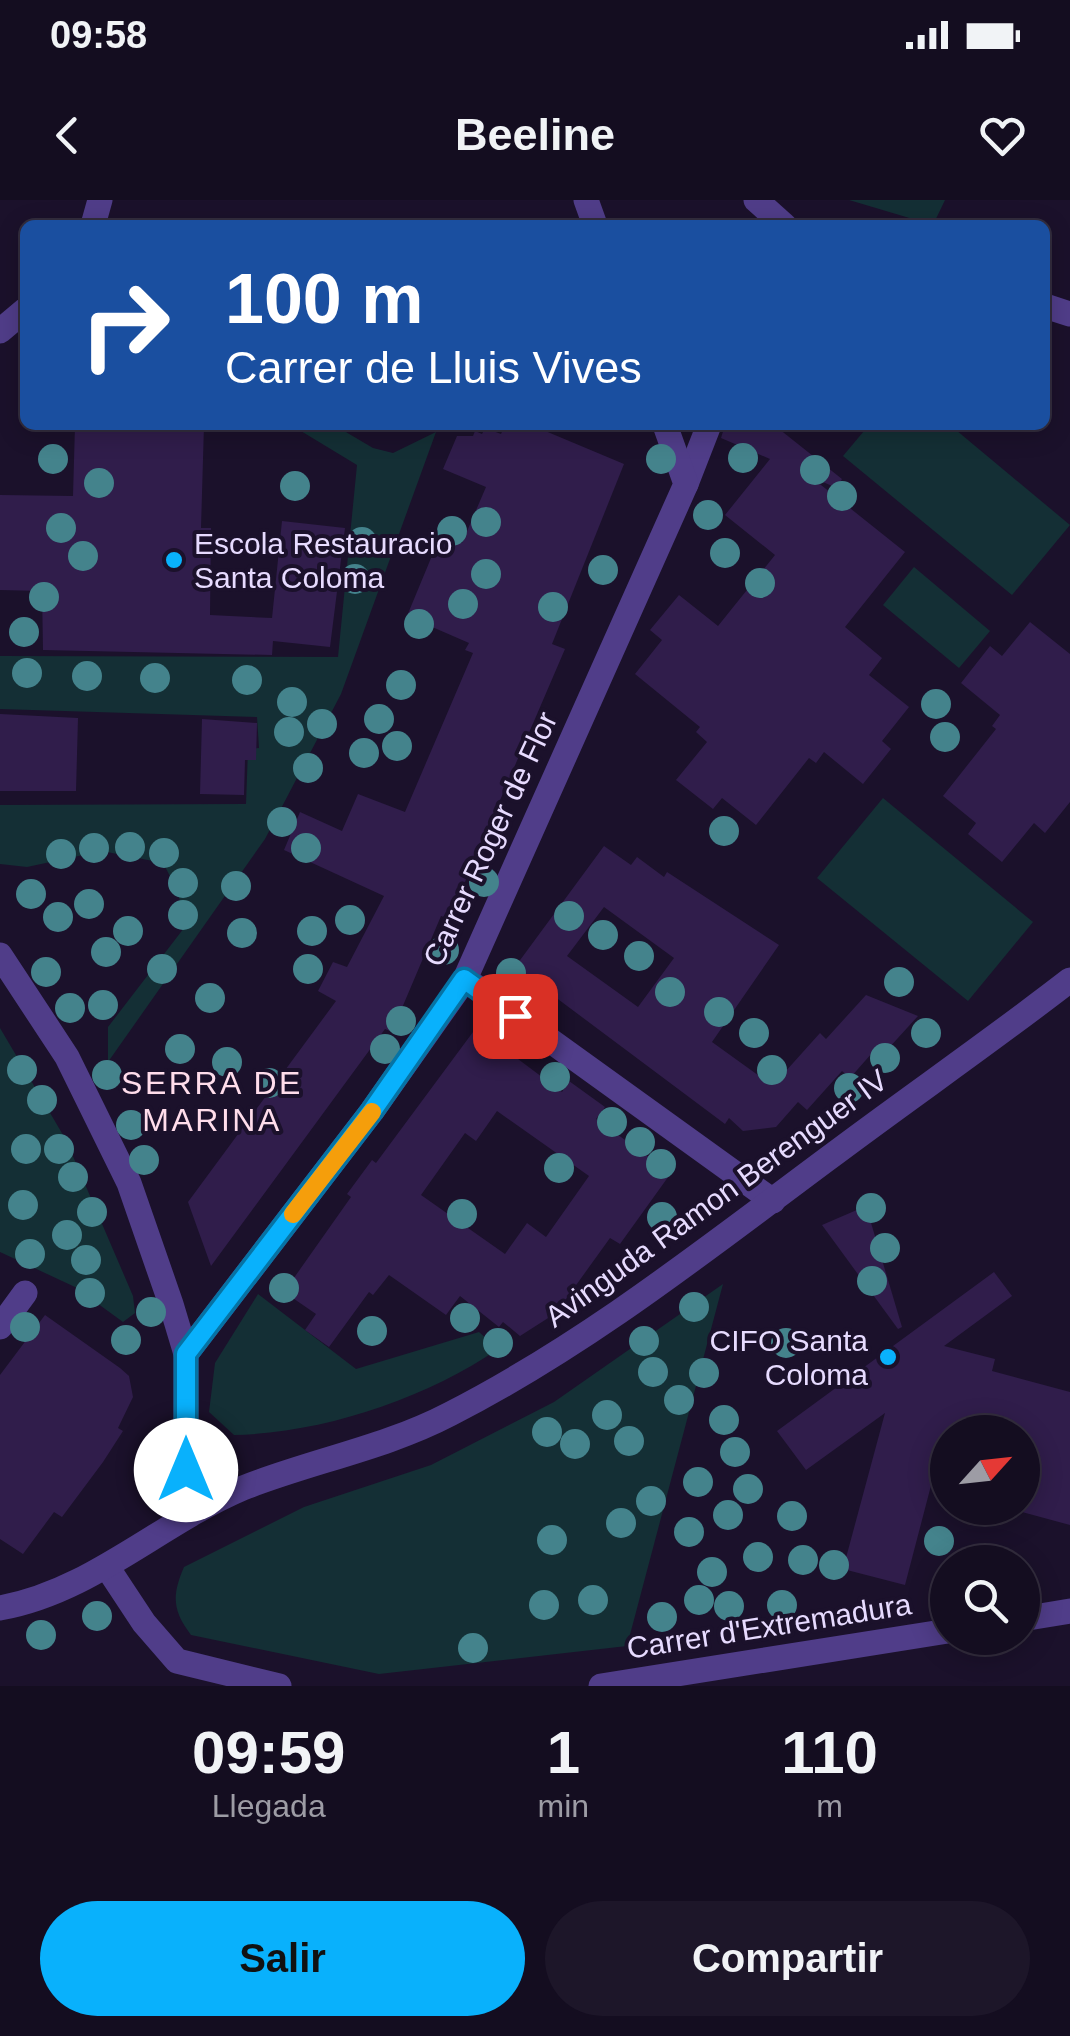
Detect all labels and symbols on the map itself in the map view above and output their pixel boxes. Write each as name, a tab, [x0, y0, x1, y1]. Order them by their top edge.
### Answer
place label: Escola Restauracio Santa Coloma	[194, 527, 452, 594]
marker: Escola Restauracio Santa Coloma	[163, 549, 185, 571]
street label: Carrer Roger de Flor	[417, 707, 563, 971]
pin	[473, 974, 558, 1059]
street label: Avinguda Ramon Berenguer IV	[539, 1063, 893, 1333]
district label: SERRA DE MARINA	[121, 1065, 303, 1138]
place label: CIFO Santa Coloma	[710, 1324, 868, 1391]
marker: CIFO Santa Coloma	[877, 1346, 899, 1368]
north arrow	[930, 1415, 1040, 1525]
position arrow	[134, 1418, 238, 1522]
street label: Carrer d'Extremadura	[624, 1587, 914, 1665]

